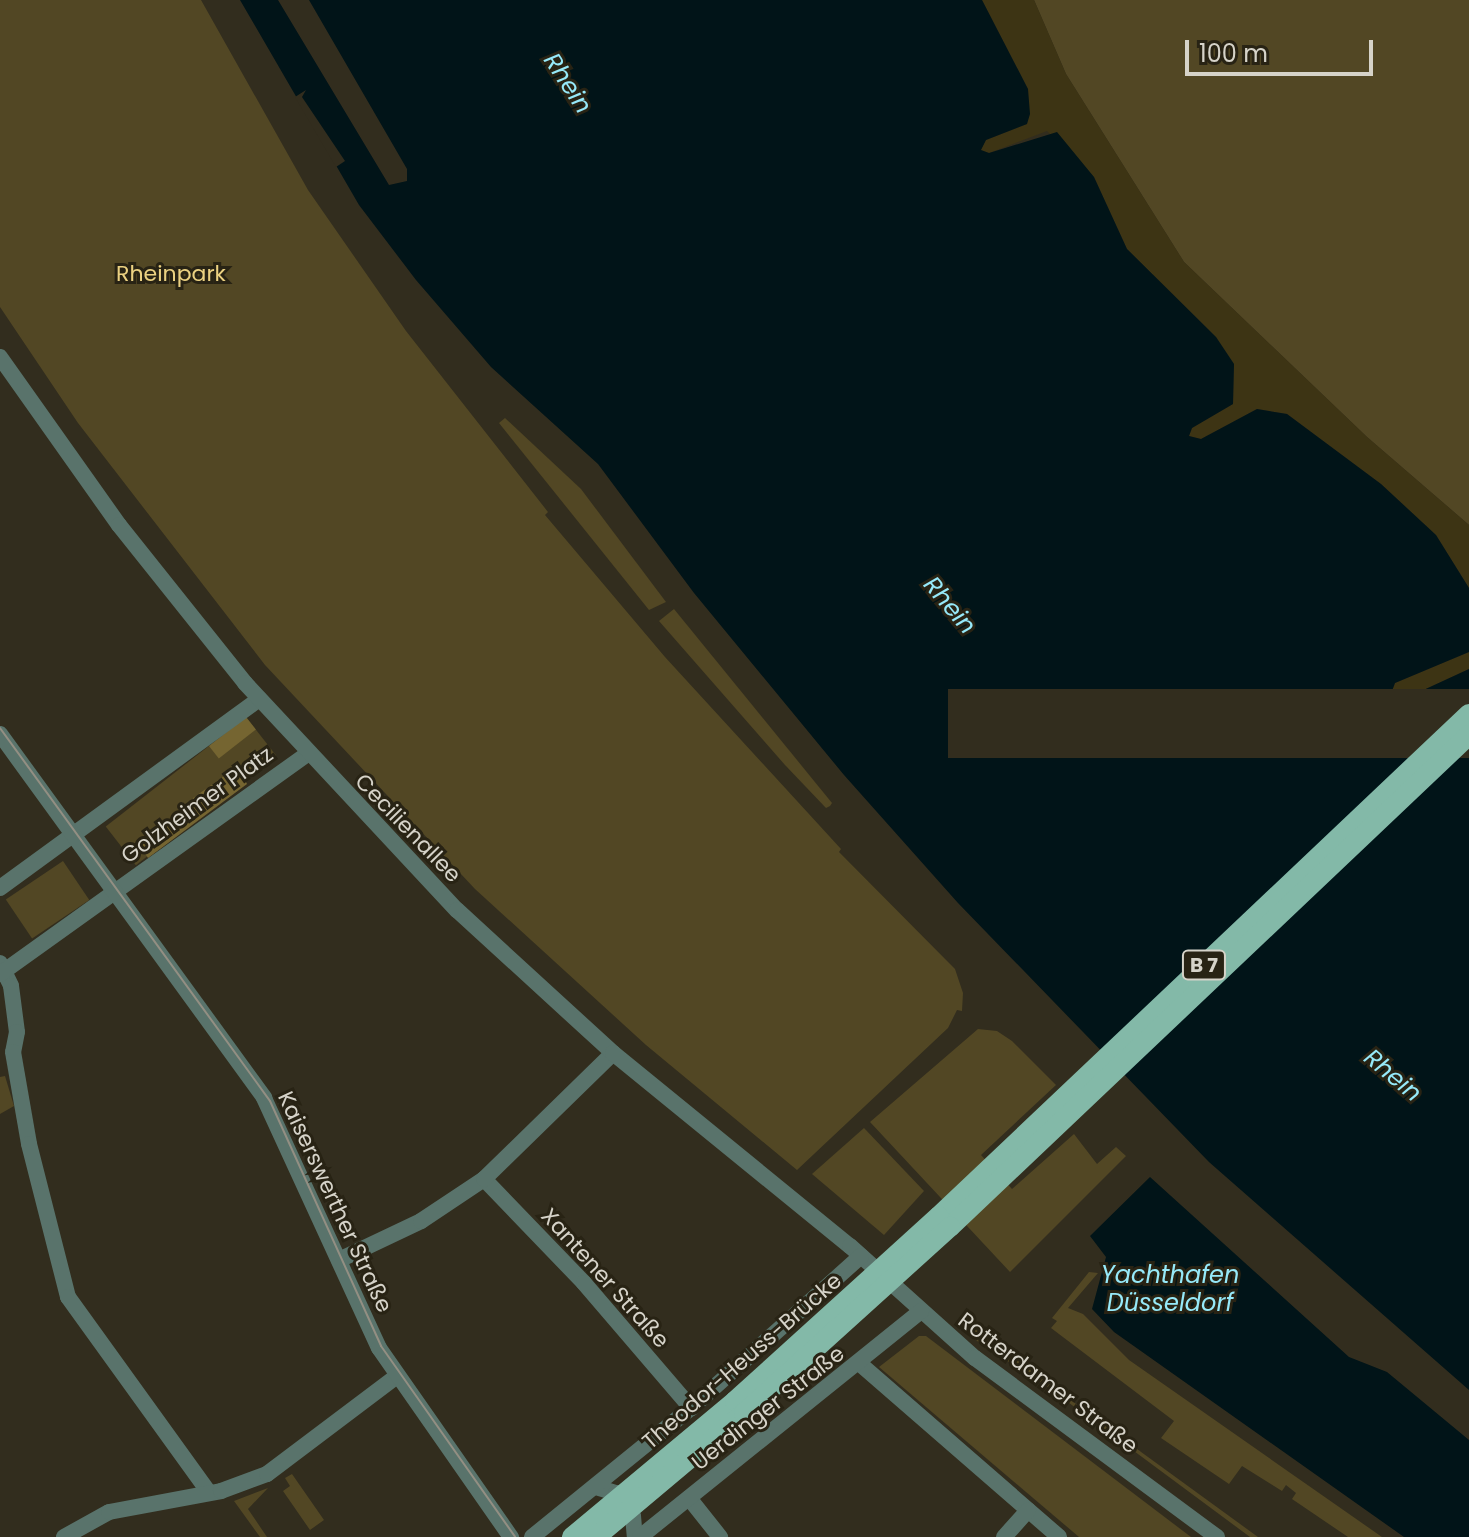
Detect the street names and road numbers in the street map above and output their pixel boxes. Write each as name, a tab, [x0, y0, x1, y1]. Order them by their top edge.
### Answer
street label: Golzheimer Platz	[116, 741, 278, 869]
street label: Cecilienallee	[350, 768, 466, 888]
road number: B 7	[1180, 949, 1228, 981]
street label: Kaiserswerther Straße	[272, 1087, 398, 1317]
street label: Xantener Straße	[535, 1203, 675, 1353]
street label: Theodor-Heuss-Brücke	[637, 1267, 847, 1455]
street label: Rotterdamer Straße	[953, 1307, 1143, 1459]
street label: Uerdinger Straße	[686, 1340, 850, 1476]

